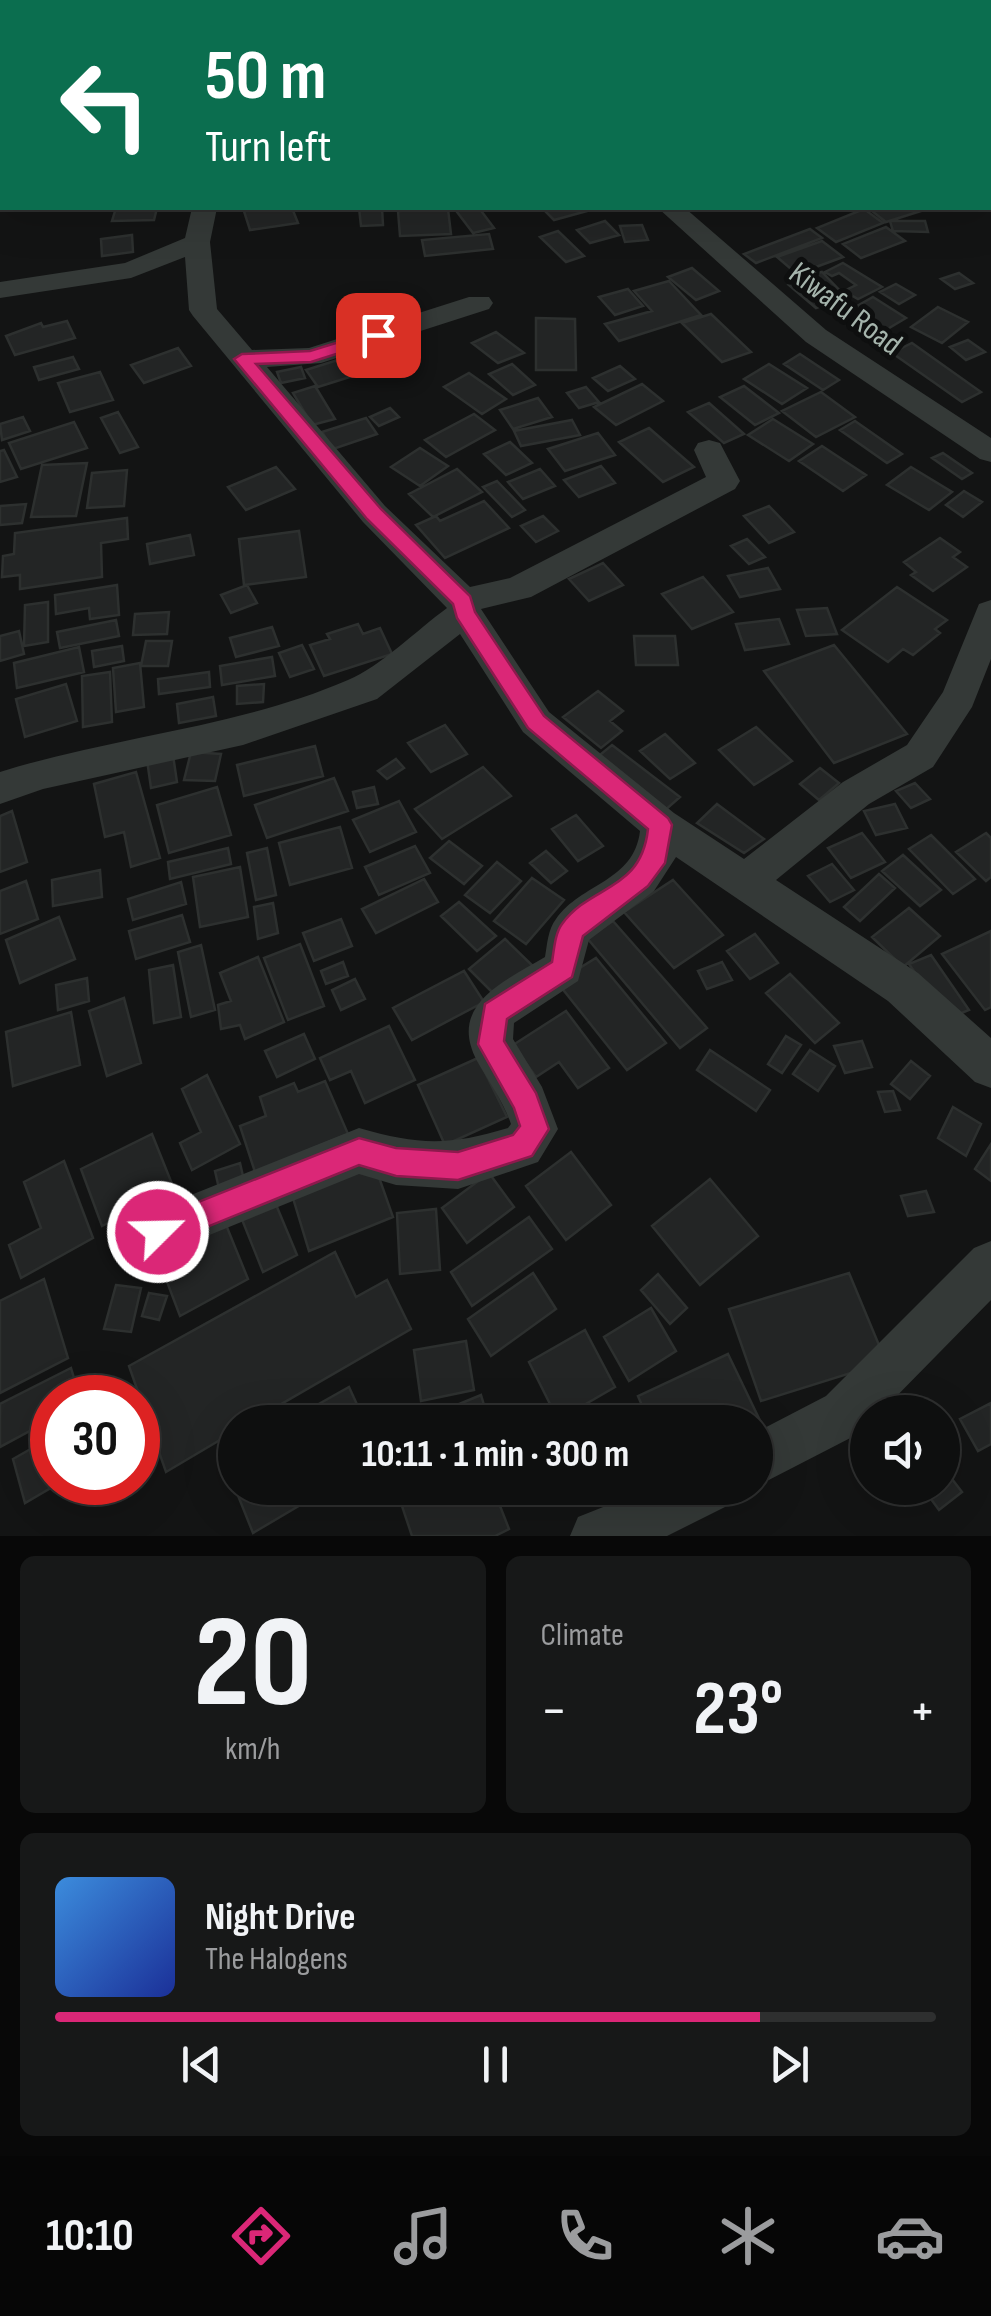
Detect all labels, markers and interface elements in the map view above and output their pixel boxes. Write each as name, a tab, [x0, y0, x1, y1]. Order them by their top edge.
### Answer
text: 50 m	[205, 35, 326, 119]
icon: left	[40, 40, 170, 170]
text: Turn left	[205, 120, 331, 175]
street label: Kiwafu Road	[781, 254, 909, 364]
pin	[336, 293, 421, 378]
icon: arrive	[351, 308, 406, 363]
position arrow	[106, 1180, 210, 1284]
speed limit sign: 30	[30, 1375, 160, 1505]
map controls	[850, 1395, 960, 1505]
button: sound	[850, 1395, 960, 1505]
text: 10:11 · 1 min · 300 m	[362, 1432, 629, 1477]
text: 20	[193, 1587, 312, 1743]
text: Climate	[541, 1616, 624, 1655]
text: 23°	[693, 1665, 783, 1756]
text: −	[541, 1678, 567, 1745]
text: +	[909, 1678, 936, 1745]
text: km/h	[225, 1730, 280, 1769]
text: Night Drive	[205, 1895, 356, 1940]
text: The Halogens	[205, 1940, 348, 1979]
icon: previous	[174, 2037, 229, 2092]
icon: pause	[468, 2037, 523, 2092]
icon: next	[762, 2037, 817, 2092]
icon: directions	[226, 2201, 296, 2271]
icon: music	[388, 2201, 458, 2271]
icon: phone	[550, 2201, 620, 2271]
icon: climate	[713, 2201, 783, 2271]
icon: car	[875, 2201, 945, 2271]
text: 10:10	[46, 2209, 134, 2264]

